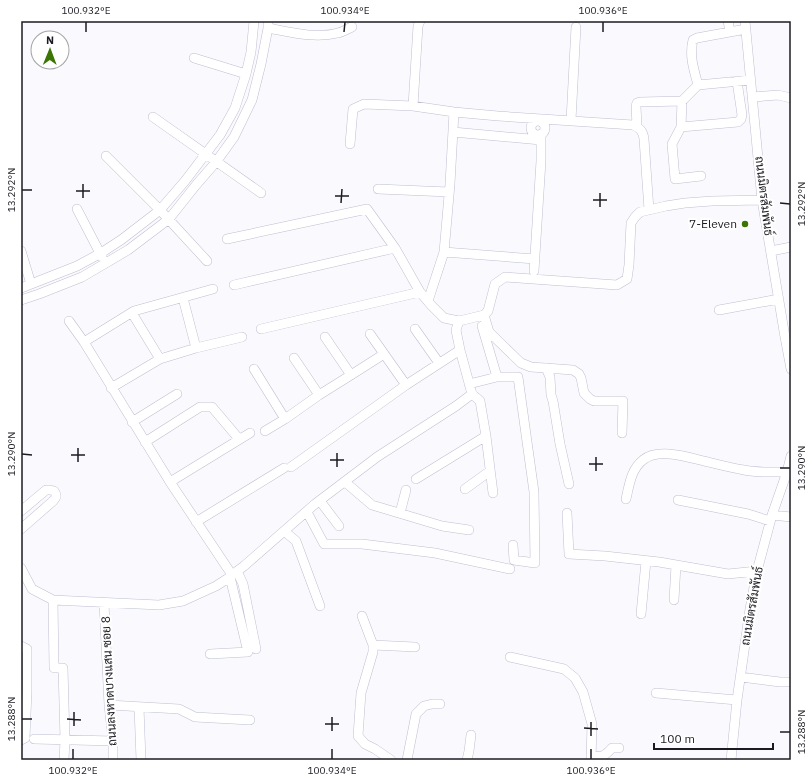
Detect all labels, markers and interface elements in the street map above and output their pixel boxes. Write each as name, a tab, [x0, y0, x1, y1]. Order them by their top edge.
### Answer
text: 100.932°E	[61, 4, 111, 17]
text: 100.934°E	[320, 4, 370, 17]
text: 100.936°E	[578, 4, 628, 17]
north arrow	[30, 30, 70, 70]
text: N	[46, 33, 54, 47]
street label: ถนนมิตรสัมพันธ์	[752, 155, 777, 237]
text: 13.292°N	[5, 168, 18, 212]
text: 13.292°N	[795, 182, 808, 226]
place label: 7-Eleven	[689, 216, 737, 231]
marker: 7-Eleven	[740, 219, 750, 229]
text: 13.290°N	[5, 432, 18, 476]
text: 13.290°N	[795, 446, 808, 490]
street label: ถนนมิตรสัมพันธ์	[737, 565, 766, 647]
street label: ถนนลงหาดบางแสน ซอย 8	[98, 616, 119, 746]
text: 13.288°N	[5, 697, 18, 741]
text: 13.288°N	[795, 710, 808, 754]
scale bar	[654, 725, 773, 751]
text: 100 m	[660, 731, 695, 746]
text: 100.932°E	[48, 764, 98, 777]
text: 100.934°E	[307, 764, 357, 777]
text: 100.936°E	[566, 764, 616, 777]

